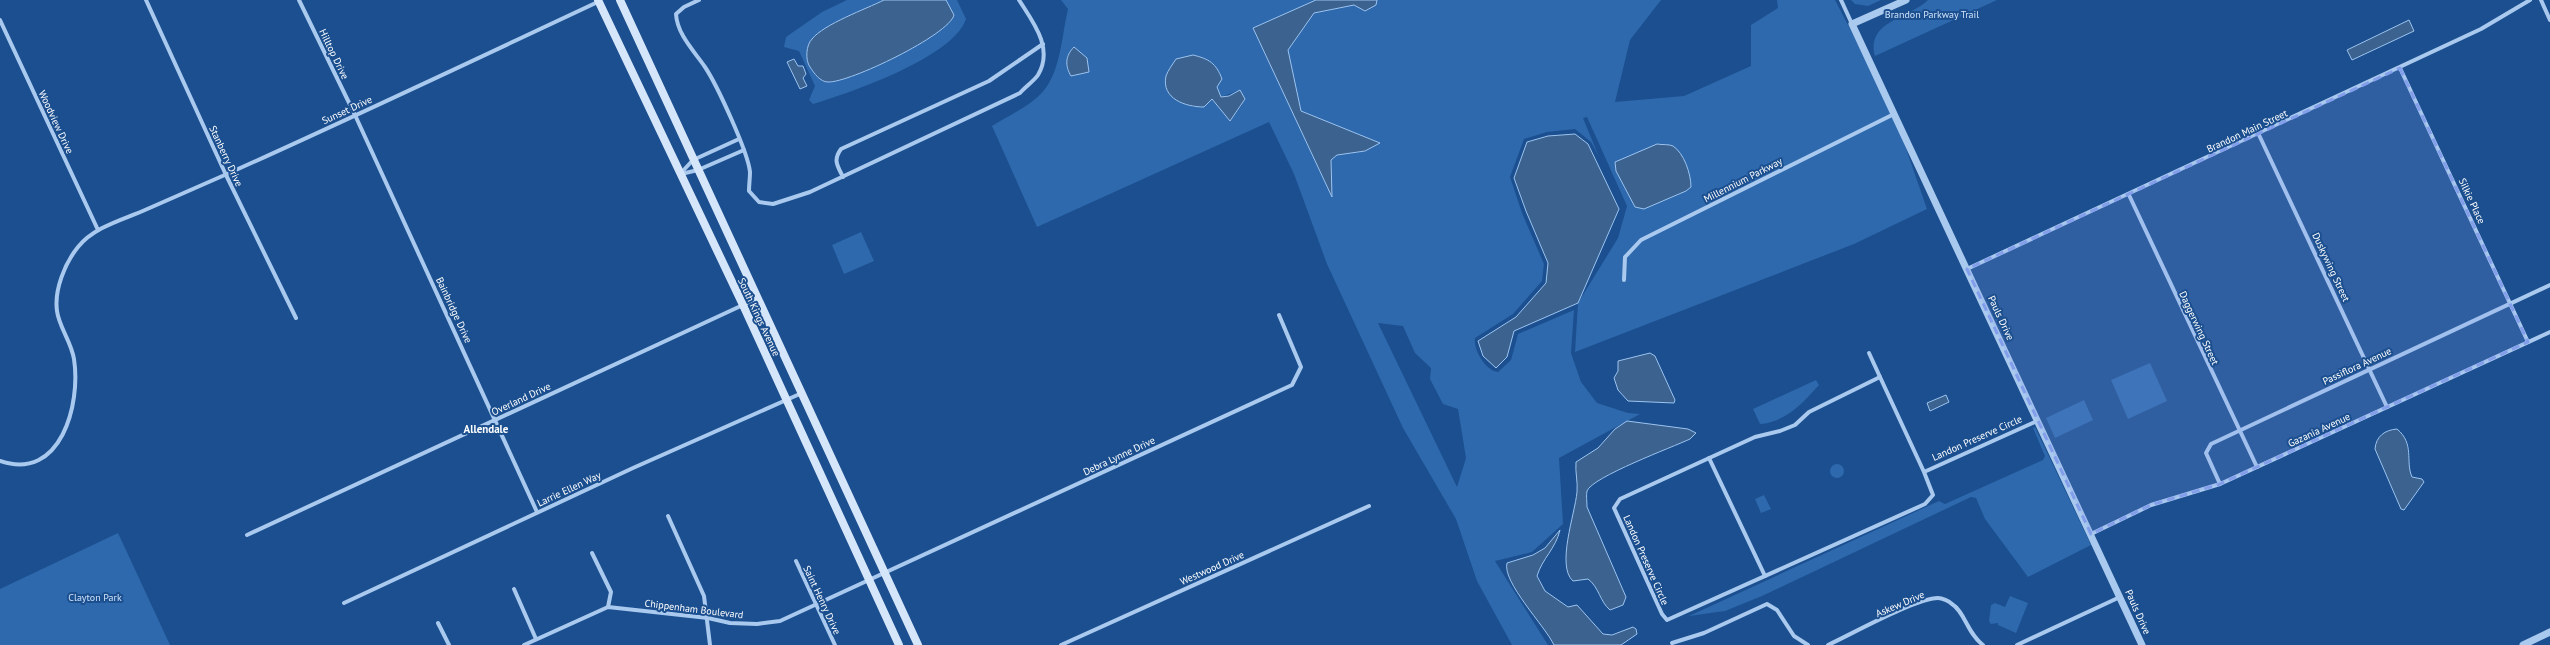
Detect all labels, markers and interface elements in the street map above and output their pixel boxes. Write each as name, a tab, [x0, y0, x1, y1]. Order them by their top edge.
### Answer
park label: Brandon Parkway Trail	[1885, 8, 1979, 21]
street label: Hilltop Drive	[316, 27, 352, 81]
street label: Woodview Drive	[36, 88, 76, 156]
street label: Sunset Drive	[320, 93, 374, 127]
street label: Brandon Main Street	[2204, 106, 2290, 155]
street label: Stanberry Drive	[206, 123, 246, 189]
street label: Millennium Parkway	[1701, 154, 1785, 205]
street label: Silkie Place	[2456, 176, 2488, 226]
street label: Duskywing Street	[2309, 230, 2353, 304]
street label: Bainbridge Drive	[433, 275, 475, 345]
street label: South Kings Avenue	[735, 276, 783, 358]
street label: Daggerwing Street	[2176, 289, 2222, 367]
street label: Pauls Drive	[1985, 294, 2017, 342]
street label: Passiflora Avenue	[2321, 344, 2393, 388]
street label: Overland Drive	[489, 380, 553, 418]
street label: Gazania Avenue	[2286, 410, 2352, 450]
street label: Landon Preserve Circle	[1930, 412, 2024, 464]
district label: Allendale	[464, 422, 509, 436]
street label: Debra Lynne Drive	[1081, 434, 1157, 478]
street label: Larrie Ellen Way	[535, 468, 603, 509]
street label: Landon Preserve Circle	[1620, 513, 1672, 607]
street label: Westwood Drive	[1178, 548, 1246, 588]
street label: Saint Henry Drive	[800, 563, 844, 637]
street label: Askew Drive	[1874, 588, 1926, 620]
street label: Pauls Drive	[2122, 588, 2154, 636]
park label: Clayton Park	[68, 591, 122, 604]
street label: Chippenham Boulevard	[644, 596, 744, 622]

